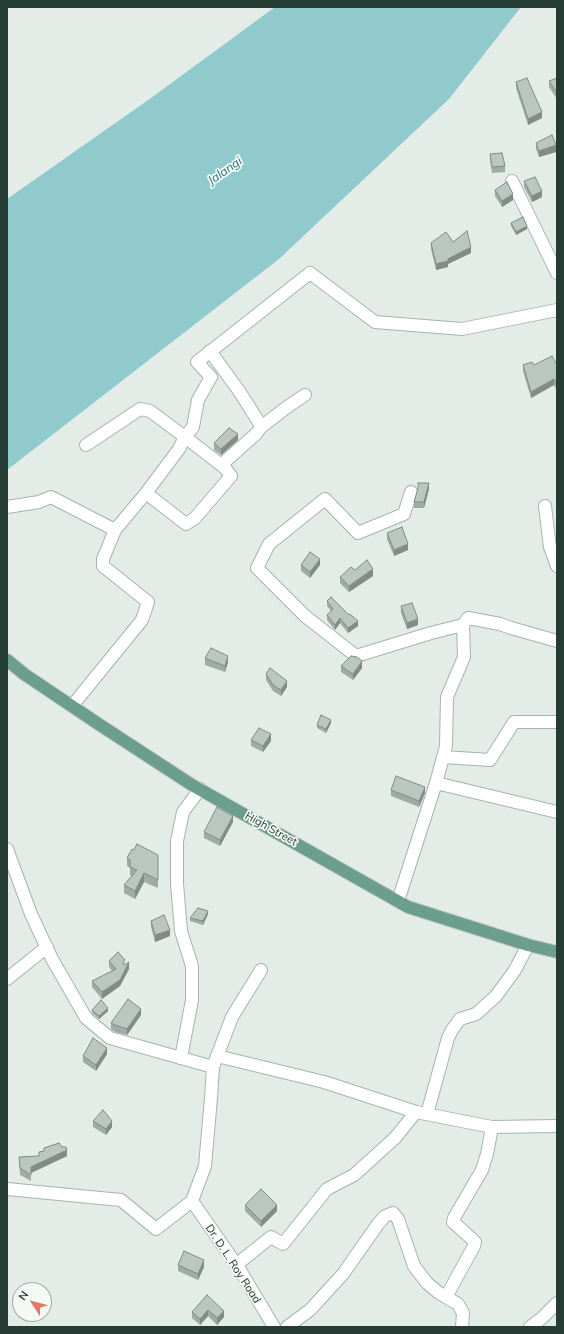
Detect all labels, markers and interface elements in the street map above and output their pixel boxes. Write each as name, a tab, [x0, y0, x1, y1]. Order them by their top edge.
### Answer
water label: Jalangi	[205, 154, 245, 188]
street label: High Street	[243, 809, 299, 849]
street label: Dr. D. L. Roy Road	[203, 1222, 263, 1306]
north arrow	[12, 1282, 52, 1322]
text: N	[15, 1288, 31, 1303]

